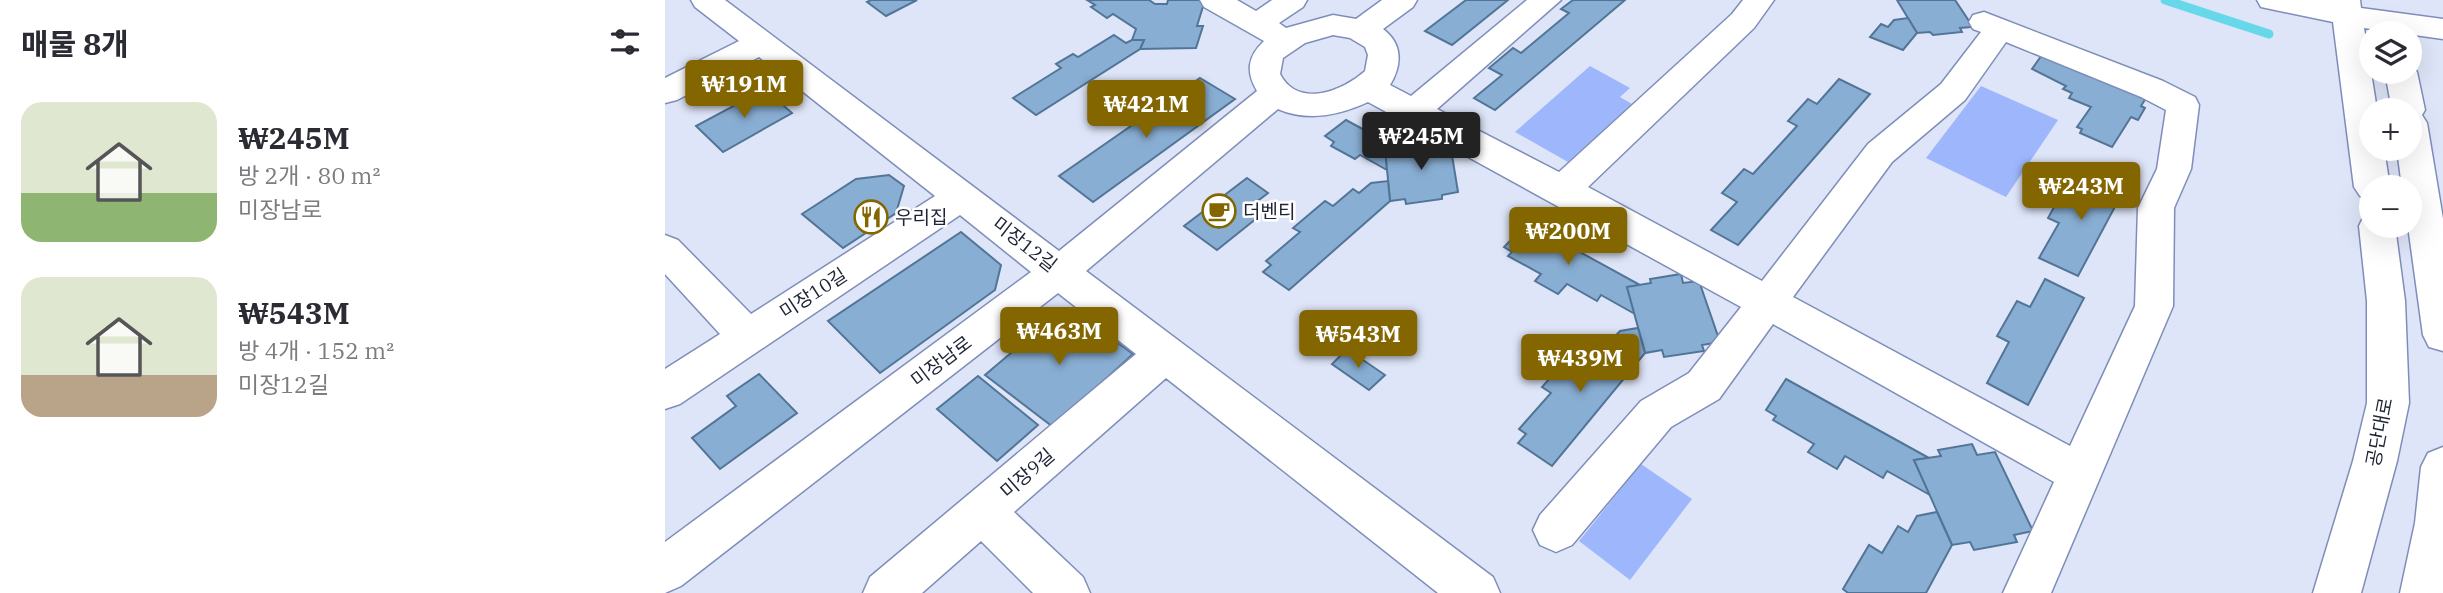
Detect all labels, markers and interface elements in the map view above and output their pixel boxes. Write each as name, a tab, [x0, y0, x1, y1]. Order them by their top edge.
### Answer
map controls	[2359, 21, 2422, 238]
button: layers	[2359, 21, 2422, 84]
icon: filters	[606, 23, 644, 61]
text: 매물 8개	[21, 24, 129, 63]
pin: ₩191M	[695, 60, 793, 120]
text: ₩191M	[701, 68, 787, 98]
pin: ₩421M	[1097, 80, 1195, 140]
text: ₩421M	[1103, 88, 1189, 118]
button: +	[2359, 98, 2422, 161]
pin: ₩245M	[1372, 113, 1470, 172]
text: ₩245M	[238, 118, 350, 157]
text: ₩245M	[1378, 120, 1464, 150]
icon: home	[77, 130, 161, 214]
text: 방 2개 · 80 m²	[238, 160, 380, 190]
pin: ₩243M	[2032, 162, 2130, 222]
text: ₩243M	[2038, 170, 2124, 200]
button: −	[2359, 175, 2422, 238]
cafe icon: 더벤티	[1200, 192, 1238, 230]
text: 미장남로	[238, 194, 323, 224]
restaurant icon: 우리집	[852, 198, 890, 236]
place label: 더벤티	[1243, 199, 1295, 223]
place label: 우리집	[895, 205, 947, 229]
pin: ₩200M	[1519, 208, 1617, 267]
street label: 미장12길	[988, 211, 1062, 277]
text: ₩200M	[1525, 215, 1611, 245]
street label: 미장10길	[775, 262, 851, 324]
text: ₩543M	[238, 293, 350, 332]
icon: home	[77, 305, 161, 389]
pin: ₩463M	[1010, 308, 1108, 367]
pin: ₩543M	[1309, 310, 1407, 370]
text: ₩463M	[1016, 315, 1102, 345]
text: ₩543M	[1315, 318, 1401, 348]
street label: 미장남로	[906, 330, 976, 392]
pin: ₩439M	[1531, 334, 1629, 394]
text: 방 4개 · 152 m²	[238, 335, 394, 365]
text: ₩439M	[1537, 342, 1623, 372]
text: 미장12길	[238, 369, 329, 399]
street label: 공단대로	[2361, 395, 2397, 469]
street label: 미장9길	[995, 443, 1059, 503]

